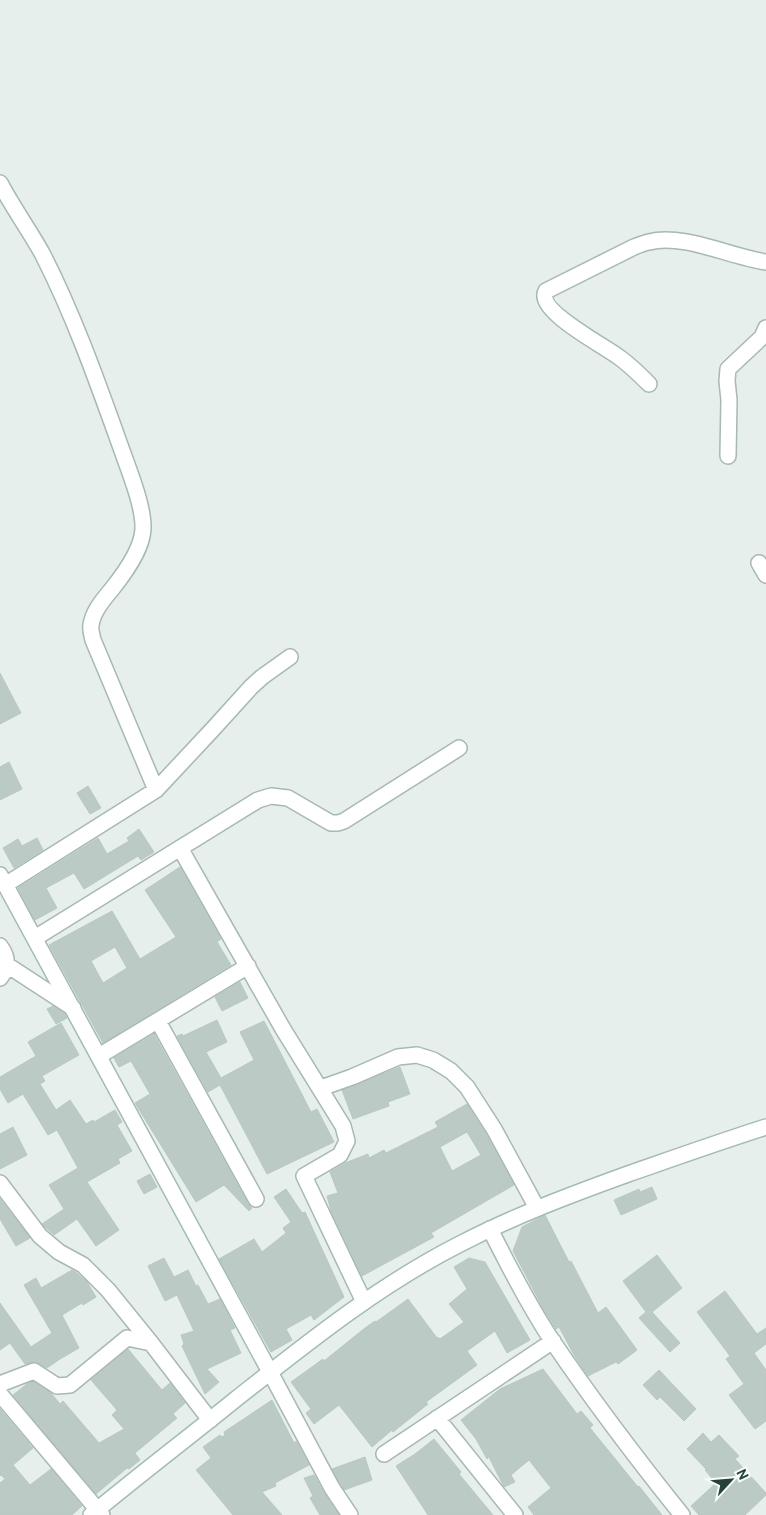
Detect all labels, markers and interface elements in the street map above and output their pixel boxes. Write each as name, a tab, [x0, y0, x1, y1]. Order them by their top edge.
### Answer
north arrow	[706, 1455, 756, 1505]
text: N	[731, 1467, 751, 1483]

